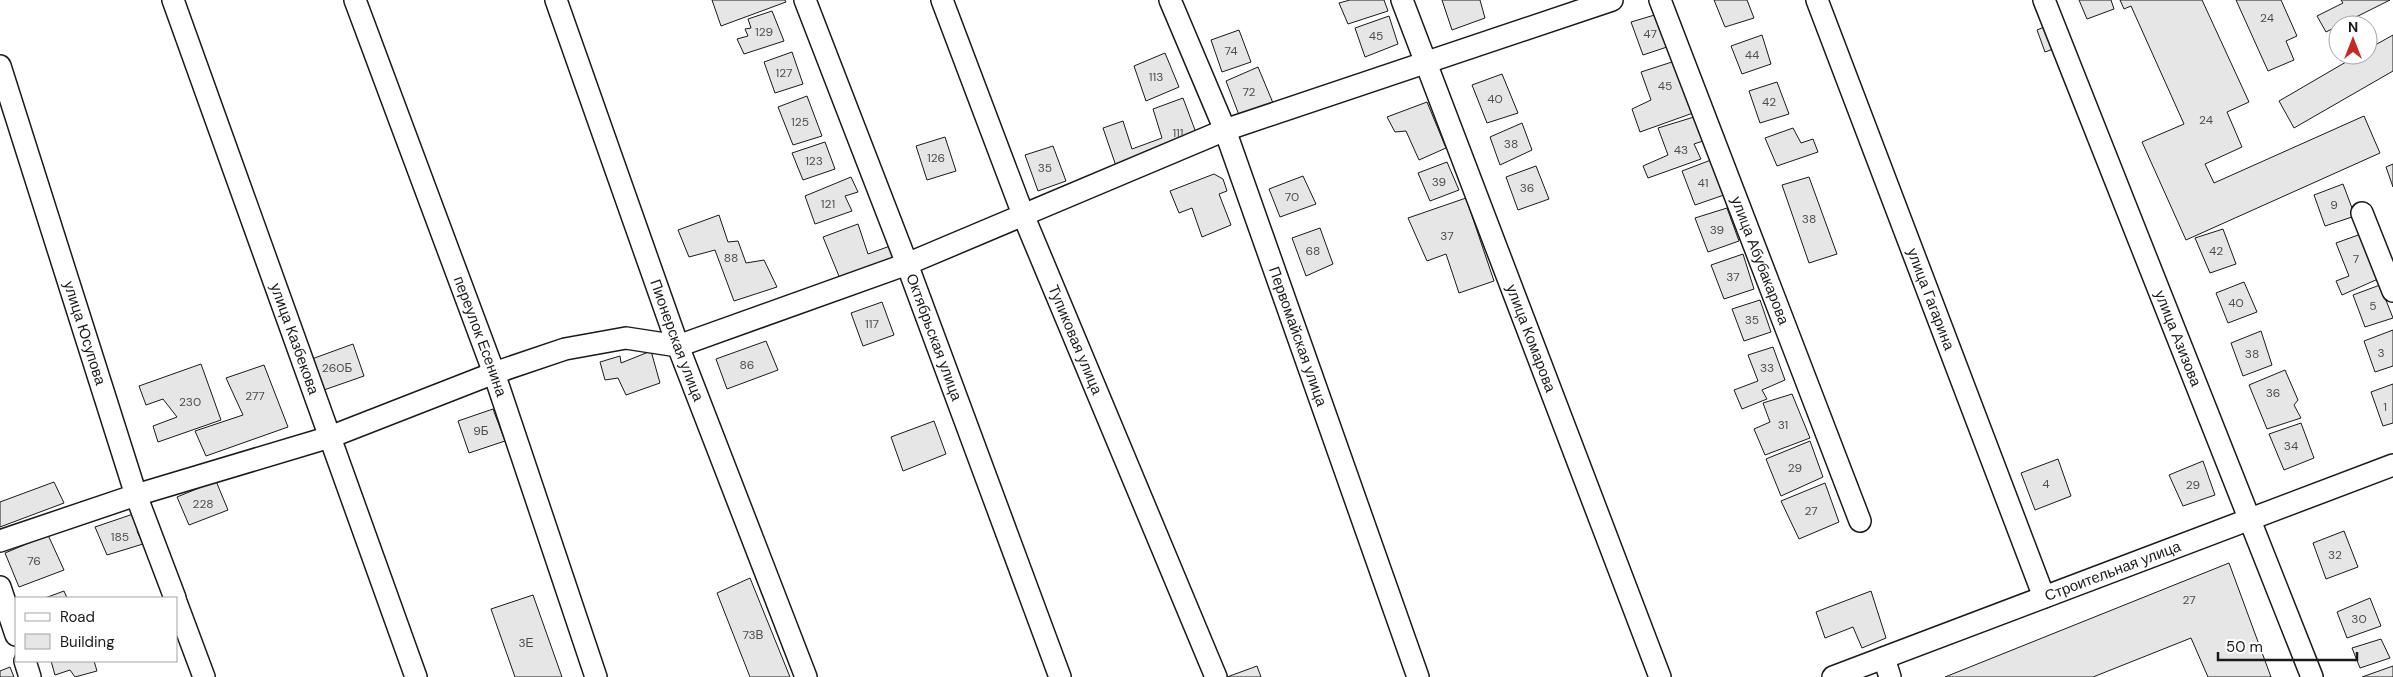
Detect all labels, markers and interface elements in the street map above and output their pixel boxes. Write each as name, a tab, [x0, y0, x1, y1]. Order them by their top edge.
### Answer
house number: 24	[2260, 10, 2274, 26]
north arrow	[2328, 15, 2378, 65]
text: N	[2348, 18, 2358, 36]
house number: 129	[755, 24, 773, 40]
house number: 47	[1643, 26, 1657, 42]
house number: 45	[1369, 28, 1383, 44]
house number: 74	[1225, 43, 1237, 59]
house number: 44	[1745, 47, 1759, 63]
house number: 127	[776, 65, 792, 81]
house number: 113	[1149, 69, 1163, 85]
house number: 45	[1658, 78, 1672, 94]
house number: 72	[1242, 84, 1256, 100]
house number: 40	[1487, 91, 1503, 107]
house number: 42	[1762, 94, 1776, 110]
house number: 24	[2199, 112, 2213, 128]
house number: 125	[791, 114, 809, 130]
house number: 111	[1172, 125, 1184, 141]
house number: 38	[1504, 136, 1518, 152]
house number: 43	[1674, 142, 1688, 158]
house number: 126	[927, 150, 945, 166]
house number: 123	[805, 153, 823, 169]
house number: 35	[1038, 160, 1052, 176]
house number: 39	[1432, 174, 1446, 190]
house number: 41	[1697, 175, 1709, 191]
house number: 36	[1520, 180, 1534, 196]
house number: 70	[1285, 189, 1299, 205]
street label: улица Абубакарова	[1726, 193, 1794, 328]
house number: 121	[821, 196, 835, 212]
house number: 9	[2330, 197, 2338, 213]
house number: 38	[1802, 211, 1816, 227]
house number: 39	[1710, 222, 1724, 238]
house number: 37	[1440, 228, 1454, 244]
house number: 68	[1306, 243, 1320, 259]
house number: 42	[2209, 243, 2223, 259]
street label: улица Гагарина	[1902, 245, 1959, 354]
house number: 88	[724, 250, 738, 266]
house number: 7	[2353, 251, 2359, 267]
street label: Первомайская улица	[1264, 264, 1332, 410]
house number: 37	[1726, 269, 1740, 285]
street label: Октябрьская улица	[901, 271, 967, 404]
street label: переулок Есенина	[449, 273, 511, 400]
street label: Пионерская улица	[645, 276, 709, 405]
street label: улица Юсупова	[59, 278, 111, 388]
street label: улица Казбекова	[265, 280, 324, 398]
street label: Тупиковая улица	[1043, 282, 1107, 398]
street label: улица Комарова	[1501, 282, 1561, 396]
street label: улица Азизова	[2150, 287, 2206, 390]
house number: 40	[2228, 295, 2244, 311]
house number: 5	[2369, 298, 2377, 314]
house number: 35	[1745, 312, 1759, 328]
house number: 117	[865, 316, 879, 332]
house number: 3	[2377, 345, 2385, 361]
house number: 38	[2245, 346, 2259, 362]
house number: 86	[740, 357, 754, 373]
house number: 260Б	[322, 360, 352, 376]
house number: 33	[1760, 360, 1774, 376]
house number: 36	[2266, 385, 2280, 401]
house number: 277	[245, 388, 265, 404]
house number: 230	[179, 394, 201, 410]
house number: 1	[2383, 399, 2387, 415]
house number: 31	[1778, 417, 1788, 433]
house number: 9Б	[473, 423, 489, 439]
house number: 34	[2284, 438, 2298, 454]
house number: 29	[1788, 460, 1802, 476]
house number: 4	[2042, 476, 2050, 492]
house number: 29	[2186, 477, 2200, 493]
house number: 228	[193, 496, 213, 512]
house number: 27	[1804, 503, 1818, 519]
house number: 185	[111, 529, 129, 545]
street label: Строительная улица	[2042, 536, 2184, 606]
house number: 32	[2328, 547, 2342, 563]
house number: 76	[27, 553, 41, 569]
house number: 27	[2182, 592, 2196, 608]
legend	[15, 597, 178, 662]
text: Road	[60, 607, 95, 627]
house number: 30	[2351, 611, 2367, 627]
house number: 73В	[742, 627, 764, 643]
scale bar	[2218, 630, 2357, 662]
text: Building	[60, 632, 115, 652]
house number: 3Е	[518, 635, 534, 651]
text: 50 m	[2226, 637, 2263, 657]

